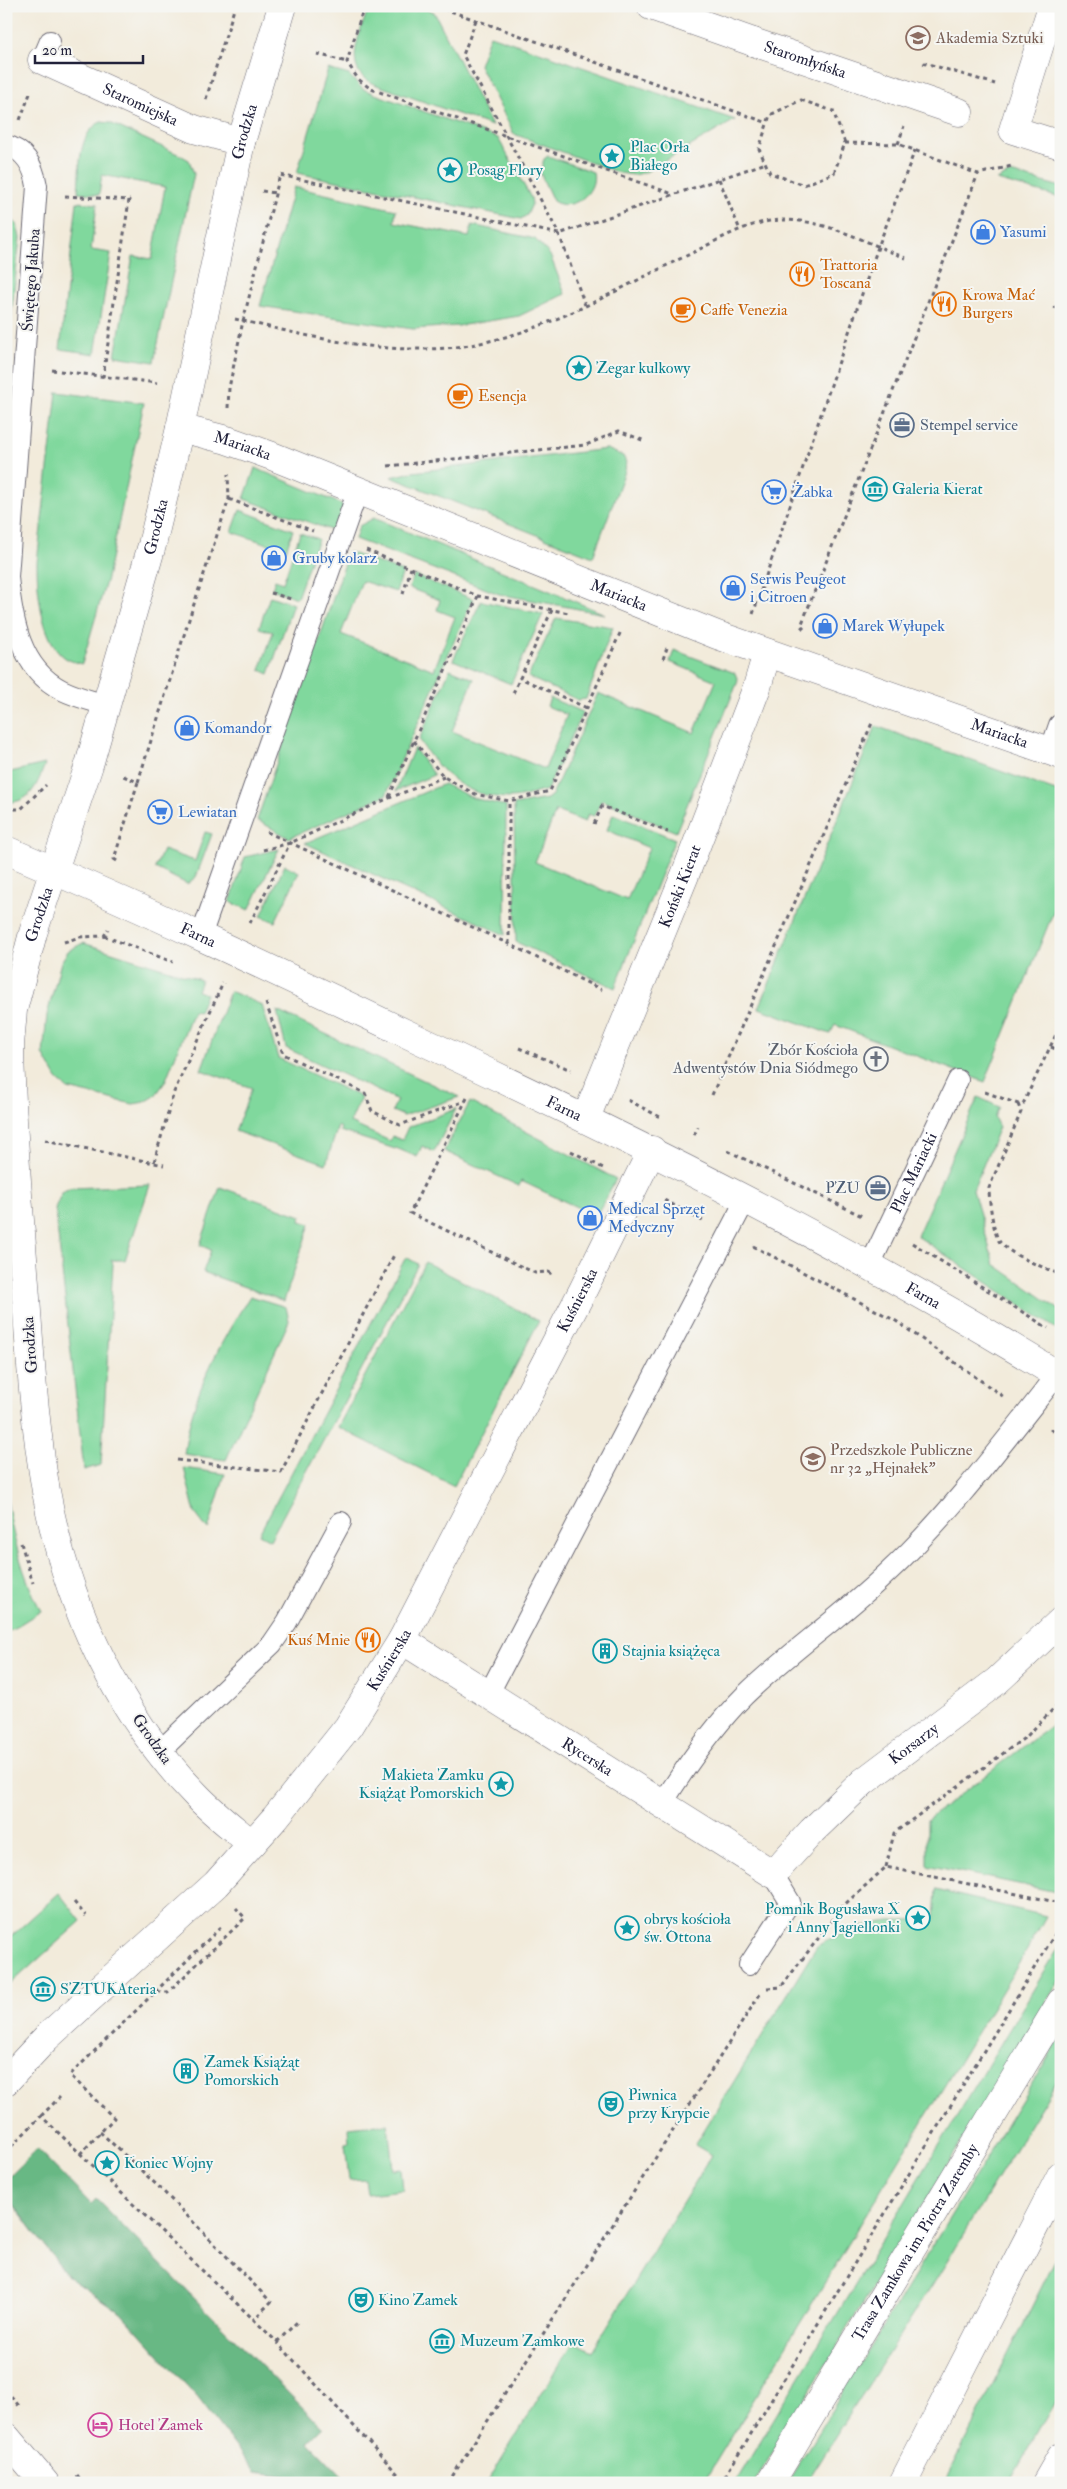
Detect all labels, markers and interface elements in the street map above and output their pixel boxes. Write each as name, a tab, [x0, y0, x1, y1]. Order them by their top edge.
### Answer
school or university icon: Akademia Sztuki	[905, 25, 931, 51]
place label: Akademia Sztuki	[935, 28, 1043, 48]
scale bar	[35, 32, 142, 64]
street label: Staromłyńska	[761, 36, 849, 83]
text: 20 m	[42, 41, 72, 60]
street label: Staromiejska	[99, 79, 182, 131]
street label: Grodzka	[228, 101, 262, 161]
place label: Plac Orła Białego	[630, 137, 690, 175]
place icon: Plac Orła Białego	[599, 143, 625, 169]
place icon: Posąg Flory	[437, 157, 463, 183]
place label: Posąg Flory	[468, 160, 544, 180]
shop icon: Yasumi	[970, 219, 996, 245]
place label: Yasumi	[1000, 222, 1047, 242]
street label: Świętego Jakuba	[17, 227, 46, 332]
place label: Trattoria Toscana	[820, 255, 878, 293]
restaurant icon: Trattoria Toscana	[789, 261, 815, 287]
place label: Krowa Mać Burgers	[962, 285, 1035, 323]
restaurant icon: Krowa Mać Burgers	[931, 291, 957, 317]
cafe icon: Caffe Venezia	[670, 297, 696, 323]
place label: Caffe Venezia	[700, 300, 788, 320]
place icon: Zegar kulkowy	[566, 355, 592, 381]
place label: Zegar kulkowy	[596, 358, 691, 378]
cafe icon: Esencja	[447, 383, 473, 409]
place label: Esencja	[478, 386, 527, 406]
office icon: Stempel service	[889, 412, 915, 438]
place label: Stempel service	[920, 415, 1018, 436]
street label: Mariacka	[212, 427, 274, 465]
museum icon: Galeria Kierat	[862, 476, 888, 502]
supermarket icon: Żabka	[761, 479, 787, 505]
place label: Galeria Kierat	[892, 479, 983, 499]
place label: Żabka	[792, 481, 833, 502]
street label: Grodzka	[140, 497, 173, 557]
shop icon: Gruby kolarz	[261, 545, 287, 571]
place label: Gruby kolarz	[292, 548, 377, 568]
place label: Serwis Peugeot i Citroen	[750, 569, 846, 607]
street label: Mariacka	[587, 575, 650, 616]
shop icon: Serwis Peugeot i Citroen	[720, 575, 746, 601]
shop icon: Marek Wyłupek	[812, 613, 838, 639]
place label: Marek Wyłupek	[842, 616, 945, 637]
street label: Mariacka	[968, 714, 1031, 753]
shop icon: Komandor	[174, 715, 200, 741]
place label: Komandor	[204, 718, 271, 738]
supermarket icon: Lewiatan	[147, 799, 173, 825]
place label: Lewiatan	[178, 802, 237, 822]
street label: Koński Kierat	[655, 842, 706, 931]
street label: Grodzka	[21, 884, 58, 944]
street label: Farna	[177, 918, 219, 952]
place label: Zbór Kościoła Adwentystów Dnia Siódmego	[672, 1040, 858, 1078]
church icon: Zbór Kościoła Adwentystów Dnia Siódmego	[863, 1046, 889, 1072]
street label: Farna	[543, 1092, 585, 1126]
street label: Plac Mariacki	[886, 1129, 942, 1216]
office icon: PZU	[865, 1175, 891, 1201]
place label: PZU	[825, 1178, 861, 1198]
place label: Medical Sprzęt Medyczny	[608, 1199, 705, 1237]
shop icon: Medical Sprzęt Medyczny	[577, 1205, 603, 1231]
street label: Kuśnierska	[553, 1265, 602, 1336]
street label: Farna	[902, 1278, 944, 1314]
street label: Grodzka	[18, 1316, 42, 1374]
place label: Przedszkole Publiczne nr 32 „Hejnałek”	[830, 1440, 973, 1478]
school or university icon: Przedszkole Publiczne nr 32 „Hejnałek”	[800, 1446, 826, 1472]
street label: Kuśnierska	[363, 1625, 416, 1695]
restaurant icon: Kuś Mnie	[355, 1627, 381, 1653]
place label: Kuś Mnie	[287, 1630, 350, 1650]
building icon: Stajnia książęca	[592, 1638, 618, 1664]
place label: Stajnia książęca	[622, 1641, 721, 1661]
street label: Grodzka	[128, 1710, 177, 1768]
street label: Korsarzy	[885, 1718, 943, 1769]
street label: Rycerska	[558, 1733, 617, 1781]
place label: Makieta Zamku Książąt Pomorskich	[359, 1765, 485, 1803]
place icon: Makieta Zamku Książąt Pomorskich	[488, 1771, 514, 1797]
place label: Pomnik Bogusława X i Anny Jagiellonki	[765, 1899, 901, 1938]
place icon: Pomnik Bogusława X i Anny Jagiellonki	[905, 1905, 931, 1931]
place label: obrys kościoła św. Ottona	[644, 1909, 731, 1947]
place icon: obrys kościoła św. Ottona	[614, 1915, 640, 1941]
museum icon: SZTUKAteria	[30, 1976, 56, 2002]
place label: SZTUKAteria	[60, 1979, 157, 1999]
place label: Zamek Książąt Pomorskich	[204, 2052, 300, 2090]
building icon: Zamek Książąt Pomorskich	[173, 2058, 199, 2084]
place label: Piwnica przy Krypcie	[627, 2085, 710, 2124]
theatre icon: Piwnica przy Krypcie	[598, 2091, 624, 2117]
street label: Trasa Zamkowa im. Piotra Zaremby	[848, 2139, 983, 2345]
place icon: Koniec Wojny	[94, 2150, 120, 2176]
place label: Koniec Wojny	[124, 2153, 214, 2173]
theatre icon: Kino Zamek	[348, 2287, 374, 2313]
place label: Kino Zamek	[378, 2290, 458, 2310]
museum icon: Muzeum Zamkowe	[429, 2328, 455, 2354]
place label: Muzeum Zamkowe	[460, 2331, 585, 2351]
hotel icon: Hotel Zamek	[87, 2412, 113, 2438]
place label: Hotel Zamek	[118, 2415, 204, 2435]

